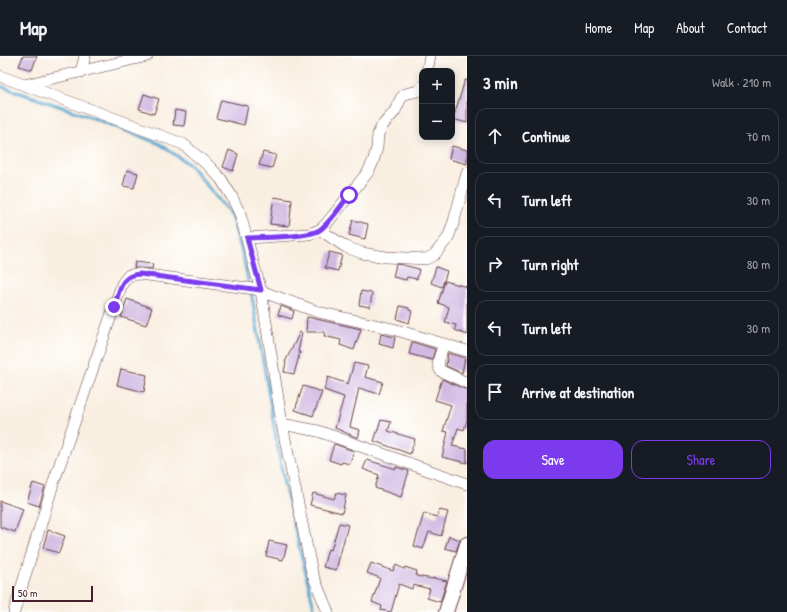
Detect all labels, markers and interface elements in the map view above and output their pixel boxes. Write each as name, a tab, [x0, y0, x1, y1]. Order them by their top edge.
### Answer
text: Map	[20, 15, 47, 41]
text: Home	[585, 18, 612, 37]
text: Map	[634, 18, 654, 37]
text: About	[676, 18, 705, 37]
text: Contact	[727, 18, 767, 37]
map controls	[419, 68, 455, 140]
button: +	[419, 68, 455, 104]
text: 3 min	[483, 71, 518, 94]
text: Walk · 210 m	[712, 73, 771, 91]
button: −	[419, 104, 455, 140]
icon: ahead	[484, 125, 506, 147]
text: Continue	[522, 126, 570, 147]
text: 70 m	[746, 127, 770, 145]
route start	[340, 186, 358, 204]
icon: left	[484, 189, 506, 211]
text: Turn left	[522, 190, 572, 211]
text: 30 m	[747, 191, 770, 209]
icon: right	[484, 253, 506, 275]
text: Turn right	[522, 254, 578, 275]
text: 80 m	[747, 255, 770, 273]
route end	[105, 298, 123, 316]
icon: left	[484, 317, 506, 339]
text: Turn left	[522, 318, 572, 339]
text: 30 m	[747, 319, 770, 337]
icon: arrive	[484, 381, 506, 403]
text: Arrive at destination	[522, 382, 634, 403]
button: Save	[483, 440, 623, 479]
button: Share	[631, 440, 771, 479]
scale bar	[12, 584, 93, 603]
text: 50 m	[18, 586, 38, 600]

